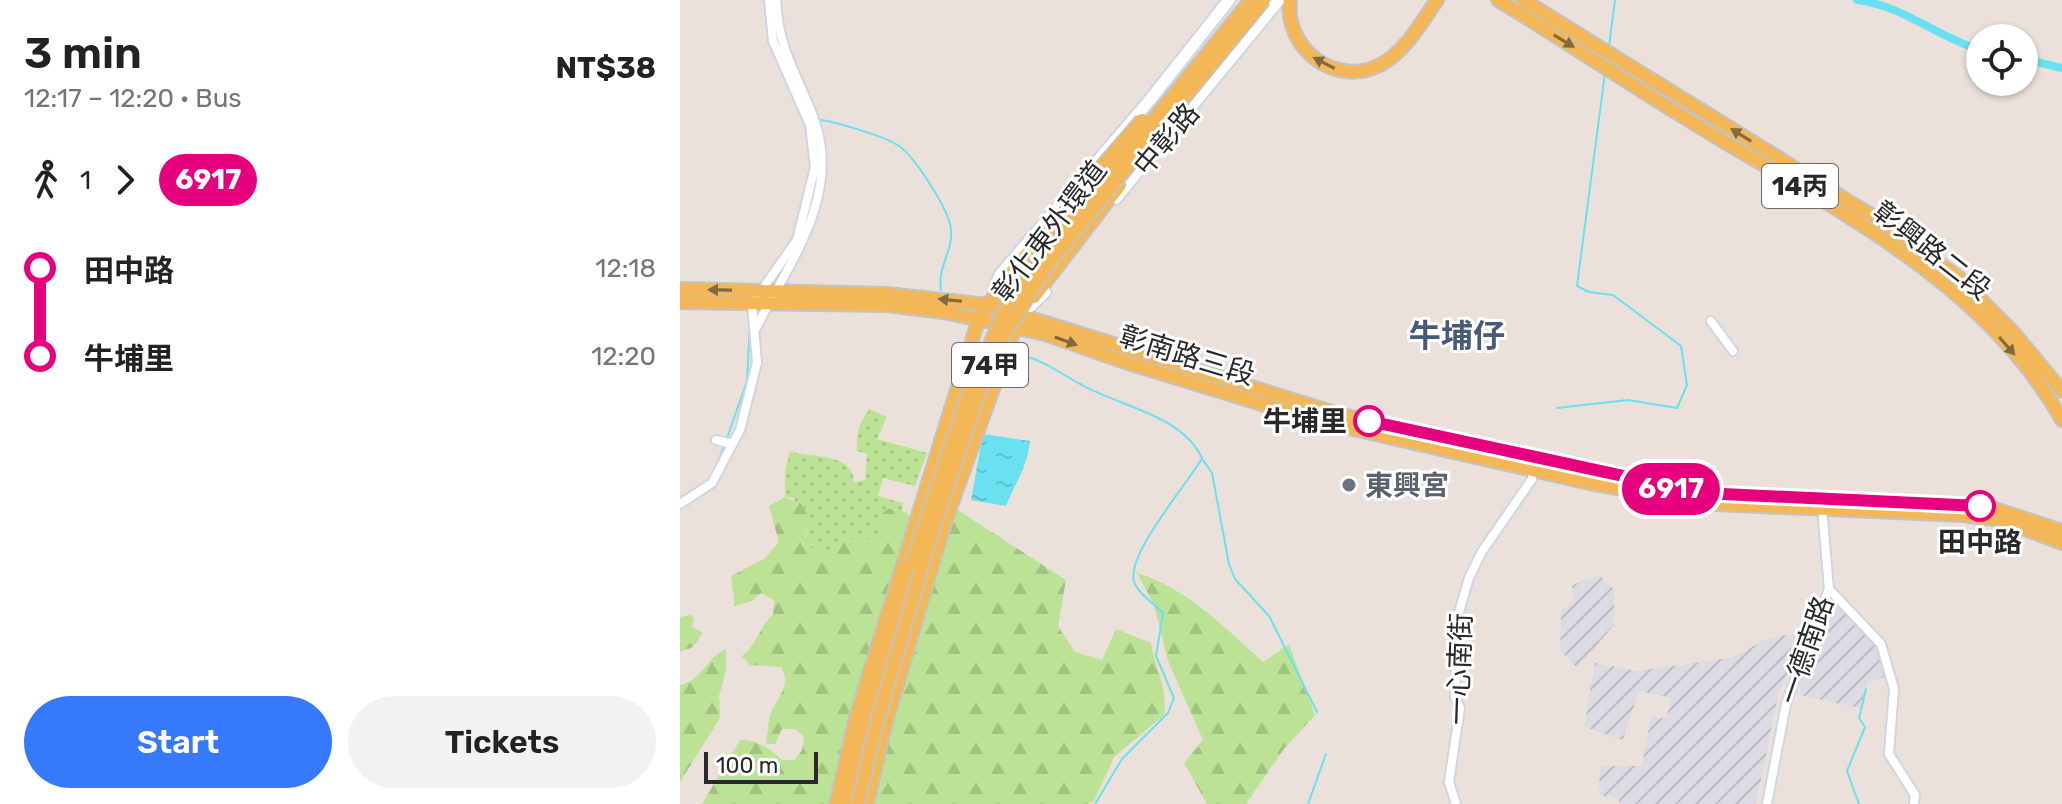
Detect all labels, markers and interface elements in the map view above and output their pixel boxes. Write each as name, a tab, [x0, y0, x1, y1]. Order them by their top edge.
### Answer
map controls	[1966, 24, 2038, 96]
button: locate	[1966, 24, 2038, 96]
text: 3 min	[24, 27, 142, 79]
one-way arrow	[1553, 33, 1575, 47]
text: NT$38	[555, 50, 656, 86]
one-way arrow	[1312, 56, 1335, 70]
text: 12:17 – 12:20 · Bus	[24, 83, 242, 114]
street label: 中彰路	[1127, 97, 1206, 182]
one-way arrow	[1730, 129, 1752, 143]
street label: 彰化東外環道	[986, 154, 1113, 308]
icon: walk	[24, 158, 68, 202]
icon: forward	[103, 158, 147, 202]
text: 6917	[175, 163, 241, 196]
road number: 14丙	[1762, 164, 1838, 208]
text: 1	[80, 165, 91, 196]
street label: 彰興路二段	[1866, 194, 1997, 306]
text: 田中路	[84, 253, 174, 289]
text: 12:18	[595, 253, 656, 284]
one-way arrow	[707, 283, 732, 296]
one-way arrow	[937, 293, 962, 306]
district label: 牛埔仔	[1409, 317, 1505, 355]
street label: 彰南路三段	[1115, 319, 1259, 392]
one-way arrow	[1054, 336, 1078, 348]
one-way arrow	[1997, 337, 2015, 356]
text: 牛埔里	[84, 341, 174, 377]
text: 12:20	[591, 341, 656, 372]
road number: 74甲	[952, 343, 1028, 387]
place label: 牛埔里	[1263, 405, 1347, 438]
marker: 牛埔里	[1354, 406, 1384, 436]
line badge: 6917	[1615, 463, 1727, 515]
place label: 東興宮	[1365, 469, 1449, 502]
text: 6917	[1638, 472, 1704, 505]
marker: 東興宮	[1340, 476, 1358, 494]
marker: 田中路	[1965, 491, 1995, 521]
place label: 田中路	[1938, 526, 2022, 559]
street label: 一德南路	[1773, 592, 1840, 708]
street label: 一心南街	[1441, 612, 1478, 726]
button: Start	[24, 696, 332, 788]
button: Tickets	[348, 696, 656, 788]
scale bar	[704, 748, 818, 784]
text: 100 m	[716, 752, 778, 779]

